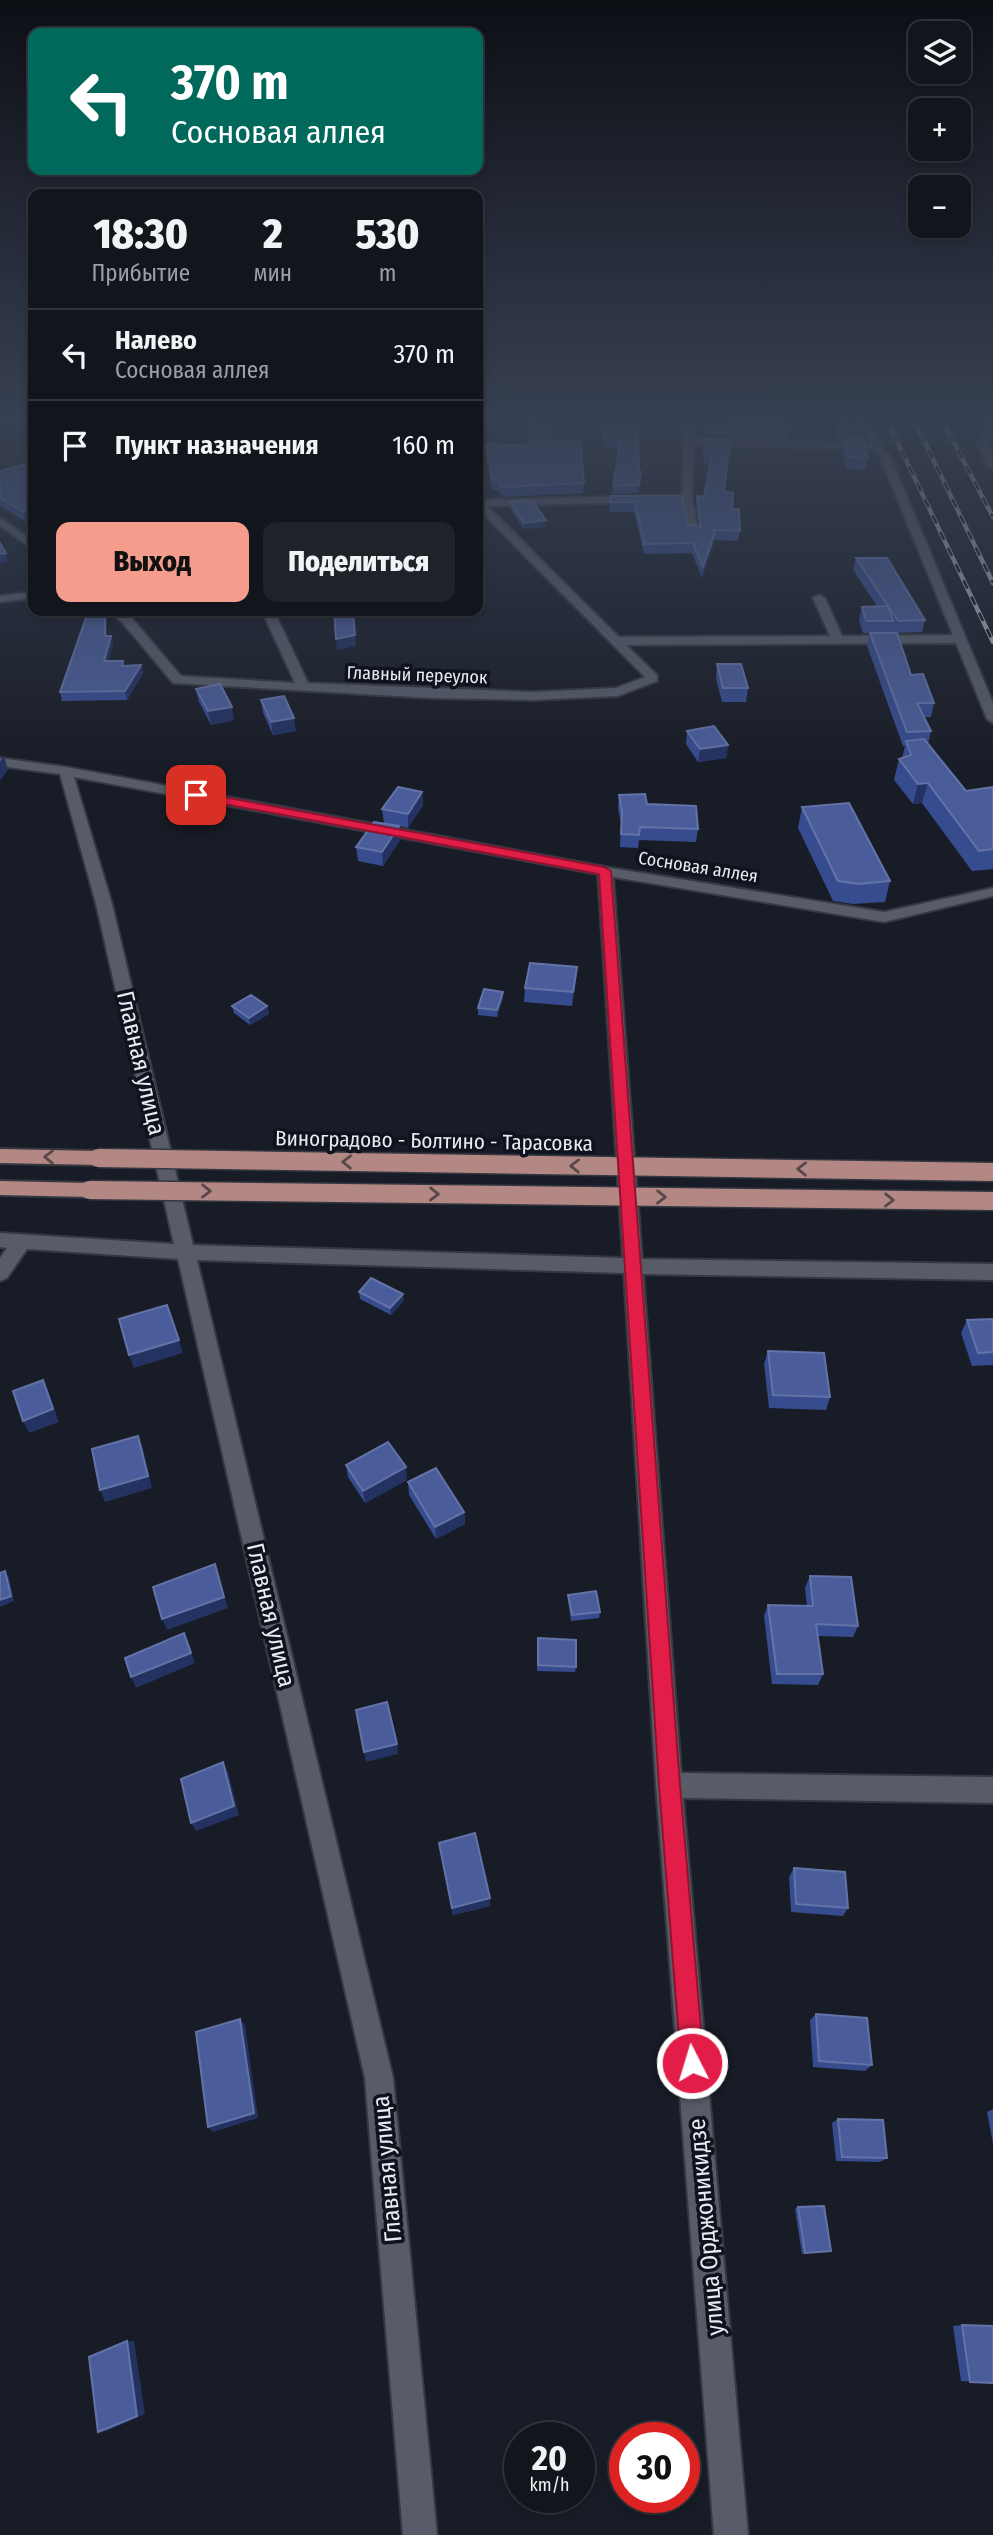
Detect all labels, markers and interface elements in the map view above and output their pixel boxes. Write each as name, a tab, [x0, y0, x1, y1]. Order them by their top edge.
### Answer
map controls	[908, 21, 971, 238]
button: layers	[908, 21, 971, 84]
text: 370 m	[171, 53, 289, 112]
icon: left	[56, 56, 147, 147]
button: +	[908, 98, 971, 161]
text: Сосновая аллея	[171, 113, 386, 151]
button: −	[908, 175, 971, 238]
text: 18:30	[93, 209, 188, 259]
text: 2	[263, 209, 283, 259]
text: 530	[355, 209, 420, 259]
text: Прибытие	[91, 259, 190, 287]
text: мин	[254, 259, 292, 287]
text: m	[379, 259, 396, 287]
text: Налево	[115, 325, 197, 356]
icon: left	[56, 336, 94, 374]
text: 370 m	[394, 339, 455, 370]
text: Сосновая аллея	[115, 356, 269, 384]
icon: arrive	[56, 427, 94, 465]
text: Пункт назначения	[115, 430, 319, 461]
text: 160 m	[392, 430, 455, 461]
button: Выход	[56, 522, 249, 602]
button: Поделиться	[263, 522, 455, 602]
street label: Главный переулок	[346, 662, 488, 688]
pin	[166, 765, 226, 825]
icon: arrive	[177, 776, 215, 814]
street label: Сосновая аллея	[637, 847, 759, 887]
street label: Главная улица	[111, 988, 171, 1138]
street label: Виноградово - Болтино - Тарасовка	[275, 1125, 593, 1157]
one-way arrow	[43, 1149, 54, 1165]
one-way arrow	[342, 1154, 352, 1170]
one-way arrow	[569, 1158, 580, 1173]
one-way arrow	[797, 1161, 807, 1177]
one-way arrow	[201, 1183, 212, 1199]
one-way arrow	[429, 1186, 439, 1202]
one-way arrow	[656, 1189, 667, 1205]
one-way arrow	[884, 1192, 894, 1208]
street label: Главная улица	[241, 1540, 301, 1690]
position arrow	[655, 2026, 729, 2100]
street label: Главная улица	[367, 2095, 407, 2243]
street label: улица Орджоникидзе	[683, 2117, 729, 2337]
speed limit sign: 30	[609, 2422, 700, 2513]
text: 20	[532, 2437, 567, 2479]
text: km/h	[529, 2474, 570, 2496]

